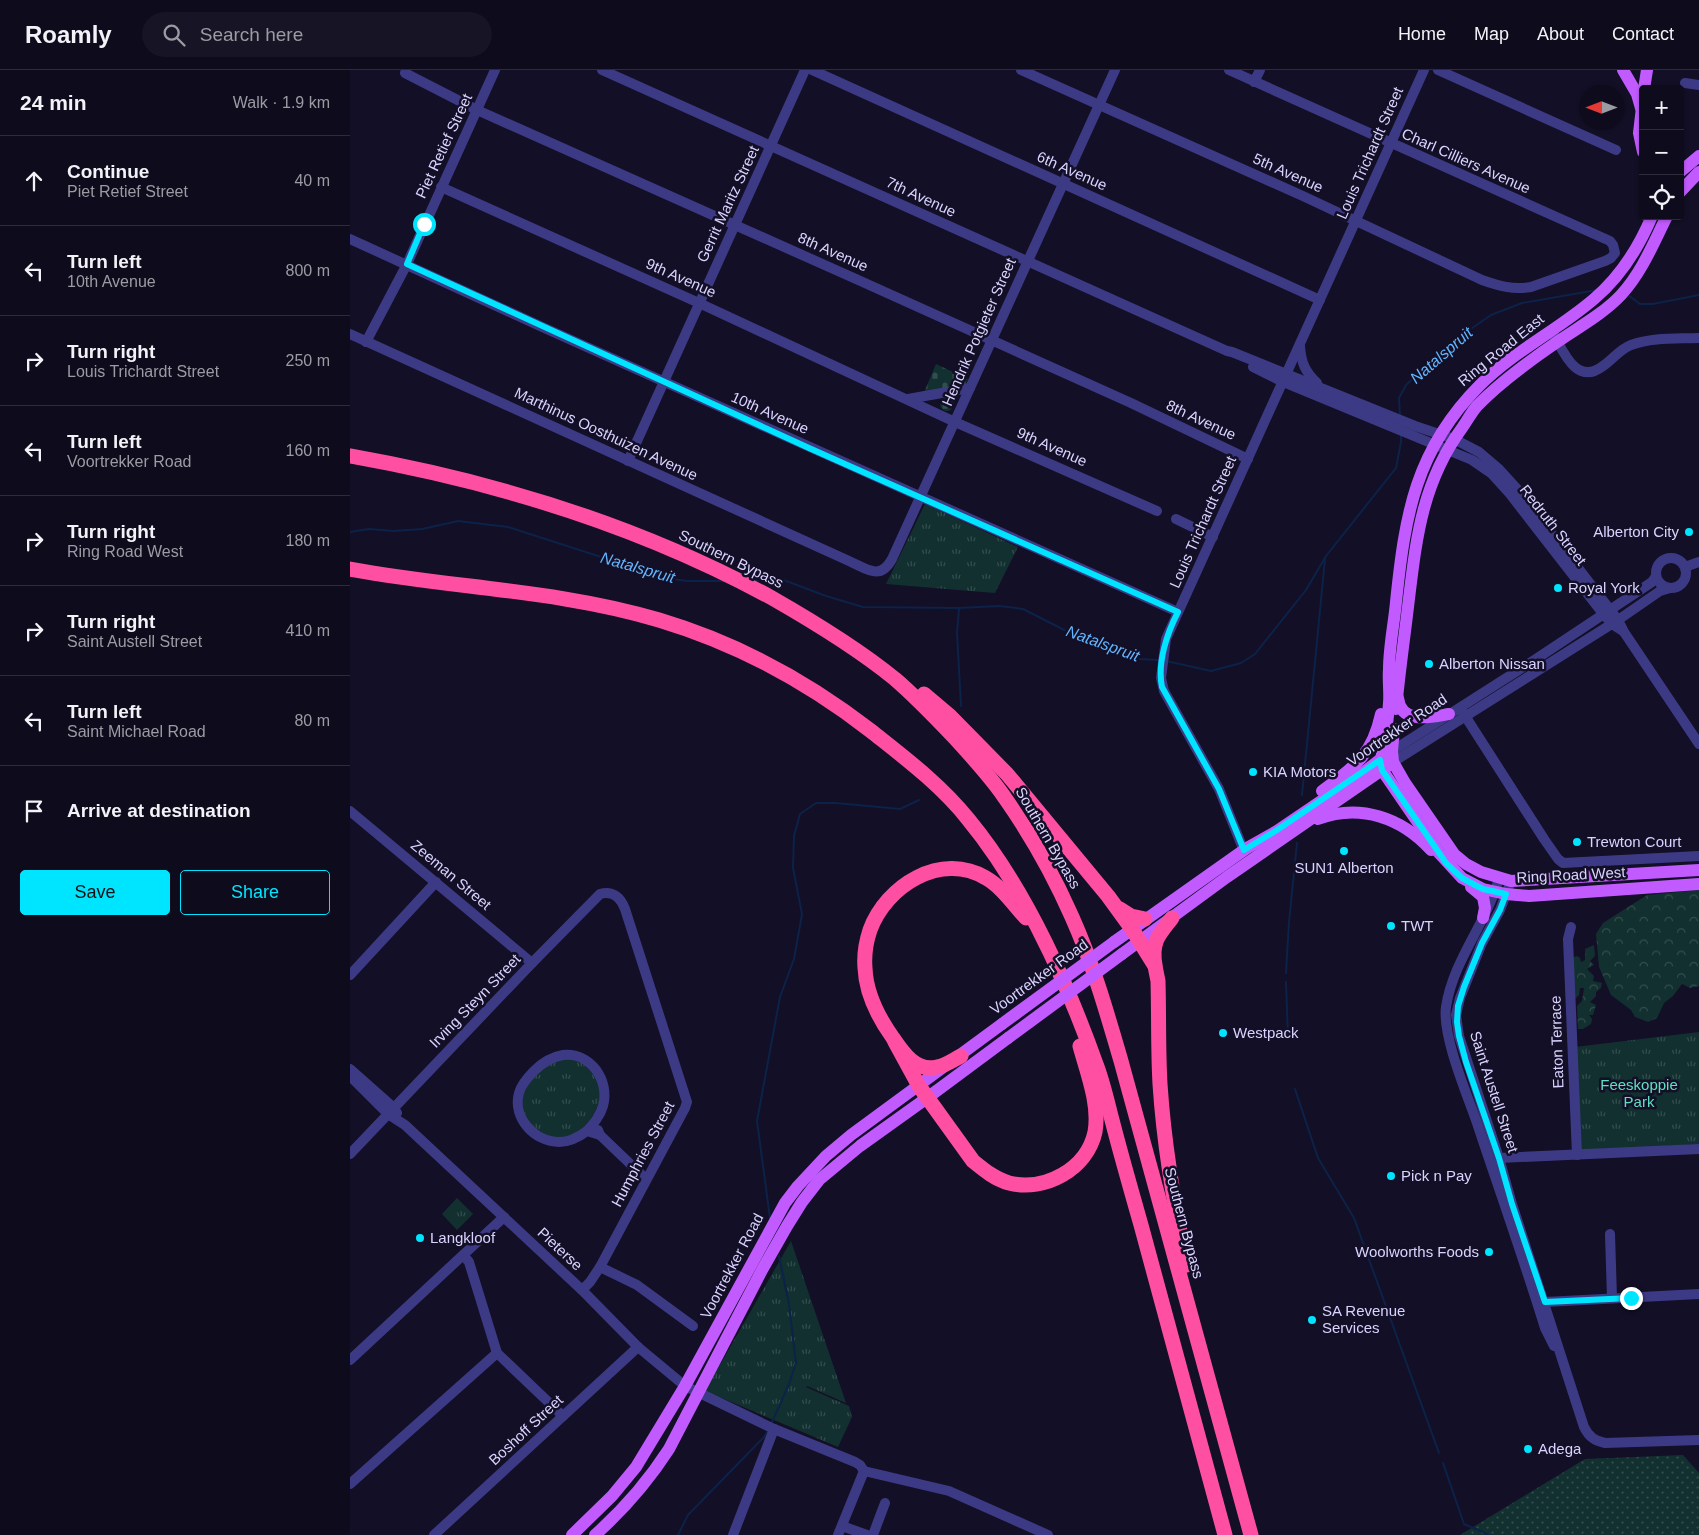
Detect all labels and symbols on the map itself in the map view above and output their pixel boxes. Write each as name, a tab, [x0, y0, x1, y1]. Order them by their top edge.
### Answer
street label: Louis Trichardt Street	[1333, 83, 1407, 221]
north arrow	[1579, 85, 1624, 130]
street label: Piet Retief Street	[412, 90, 476, 201]
street label: Charl Cilliers Avenue	[1399, 125, 1533, 197]
street label: Gerrit Maritz Street	[693, 142, 762, 265]
street label: 6th Avenue	[1035, 148, 1110, 194]
street label: 5th Avenue	[1251, 150, 1326, 196]
street label: 7th Avenue	[884, 173, 959, 220]
route start	[413, 213, 436, 236]
street label: 8th Avenue	[796, 229, 871, 275]
street label: Hendrik Potgieter Street	[938, 254, 1019, 408]
street label: 9th Avenue	[644, 255, 719, 301]
street label: Ring Road East	[1455, 309, 1548, 389]
water label: Natalspruit	[1407, 324, 1476, 387]
street label: Marthinus Oosthuizen Avenue	[512, 384, 700, 483]
street label: 10th Avenue	[729, 388, 812, 437]
street label: 8th Avenue	[1164, 396, 1239, 443]
street label: 9th Avenue	[1015, 424, 1090, 470]
street label: Louis Trichardt Street	[1166, 452, 1240, 590]
street label: Redruth Street	[1517, 481, 1591, 569]
place label: Alberton City	[1593, 523, 1679, 540]
street label: Southern Bypass	[676, 526, 786, 591]
marker: Alberton City	[1683, 526, 1695, 538]
water label: Natalspruit	[599, 549, 677, 586]
place label: Royal York	[1568, 579, 1640, 596]
marker: Royal York	[1552, 582, 1564, 594]
water label: Natalspruit	[1064, 622, 1142, 665]
place label: Alberton Nissan	[1439, 655, 1545, 672]
marker: Alberton Nissan	[1423, 658, 1435, 670]
street label: Voortrekker Road	[1344, 690, 1450, 769]
place label: KIA Motors	[1263, 763, 1336, 780]
marker: KIA Motors	[1247, 766, 1259, 778]
street label: Southern Bypass	[1013, 784, 1084, 891]
place label: Trewton Court	[1587, 833, 1682, 850]
street label: Zeeman Street	[408, 836, 495, 914]
marker: Trewton Court	[1571, 836, 1583, 848]
marker: SUN1 Alberton	[1338, 845, 1350, 857]
place label: SUN1 Alberton	[1294, 859, 1394, 876]
street label: Ring Road West	[1516, 863, 1627, 886]
place label: TWT	[1401, 917, 1433, 934]
marker: TWT	[1385, 920, 1397, 932]
street label: Voortrekker Road	[986, 935, 1091, 1018]
street label: Irving Steyn Street	[426, 950, 524, 1051]
street label: Eaton Terrace	[1546, 995, 1567, 1089]
place label: Westpack	[1233, 1024, 1299, 1041]
marker: Westpack	[1217, 1027, 1229, 1039]
street label: Saint Austell Street	[1467, 1029, 1522, 1156]
park label: Feeskoppie Park	[1600, 1076, 1678, 1110]
street label: Humphries Street	[608, 1098, 678, 1209]
street label: Southern Bypass	[1161, 1165, 1207, 1280]
place label: Pick n Pay	[1401, 1167, 1472, 1184]
marker: Pick n Pay	[1385, 1170, 1397, 1182]
street label: Voortrekker Road	[697, 1210, 766, 1321]
street label: Pieterse	[534, 1224, 586, 1274]
place label: Langkloof	[430, 1229, 496, 1246]
marker: Langkloof	[414, 1232, 426, 1244]
place label: Woolworths Foods	[1355, 1243, 1479, 1260]
marker: Woolworths Foods	[1483, 1246, 1495, 1258]
route end	[1620, 1287, 1643, 1310]
place label: SA Revenue Services	[1322, 1302, 1405, 1336]
marker: SA Revenue Services	[1306, 1314, 1318, 1326]
street label: Boshoff Street	[485, 1391, 567, 1468]
place label: Adega	[1538, 1440, 1582, 1457]
marker: Adega	[1522, 1443, 1534, 1455]

